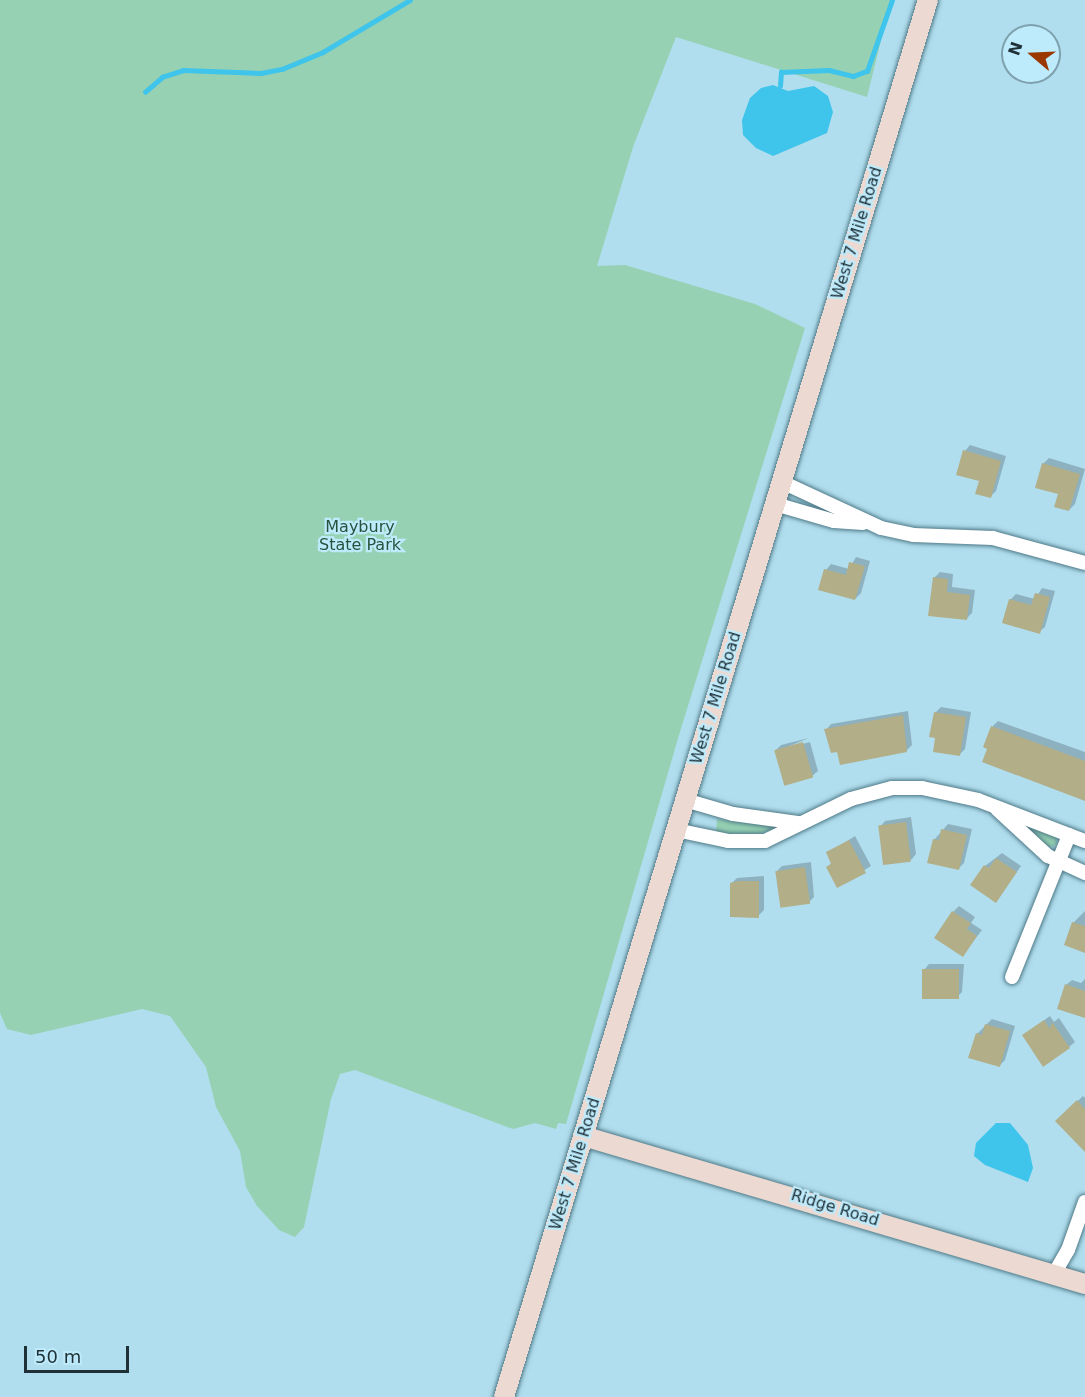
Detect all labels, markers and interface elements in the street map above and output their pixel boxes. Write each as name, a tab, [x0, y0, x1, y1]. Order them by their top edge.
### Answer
north arrow	[1001, 24, 1061, 84]
text: N	[1004, 39, 1027, 58]
street label: West 7 Mile Road	[828, 164, 886, 302]
park label: Maybury State Park	[319, 517, 401, 555]
street label: West 7 Mile Road	[687, 629, 745, 767]
street label: West 7 Mile Road	[546, 1095, 604, 1233]
street label: Ridge Road	[789, 1186, 881, 1230]
scale bar	[27, 1334, 132, 1372]
text: 50 m	[35, 1346, 81, 1367]

